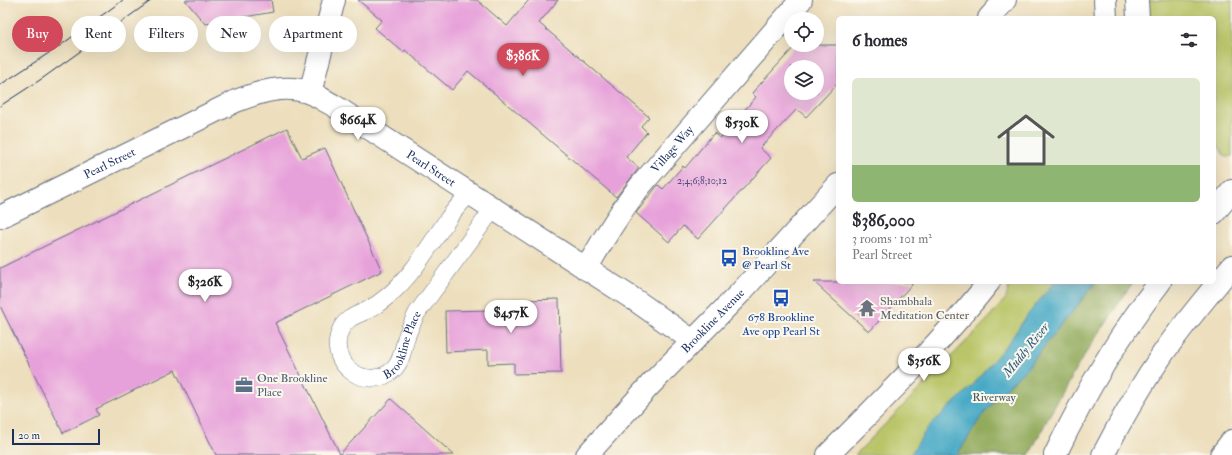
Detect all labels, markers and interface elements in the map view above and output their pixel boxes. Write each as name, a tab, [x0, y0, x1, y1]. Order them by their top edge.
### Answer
map controls	[784, 12, 824, 100]
button: locate	[784, 12, 824, 52]
chip: Buy	[12, 16, 63, 52]
chip: Rent	[71, 16, 126, 52]
chip: Filters	[134, 16, 198, 52]
chip: New	[206, 16, 261, 52]
chip: Apartment	[269, 16, 357, 52]
icon: filters	[1178, 29, 1200, 51]
text: 6 homes	[852, 30, 907, 51]
pin: $386K	[495, 43, 551, 77]
text: $386K	[506, 48, 540, 64]
button: layers	[784, 60, 824, 100]
icon: home	[990, 104, 1062, 176]
pin: $664K	[330, 107, 386, 141]
pin: $530K	[714, 110, 770, 144]
text: $664K	[340, 112, 376, 128]
text: $530K	[725, 115, 759, 131]
street label: Village Way	[648, 122, 697, 176]
street label: Pearl Street	[81, 144, 138, 182]
street label: Pearl Street	[404, 147, 459, 190]
house number: 2;4;6;8;10;12	[677, 175, 727, 187]
text: $386,000	[852, 210, 915, 231]
text: 3 rooms · 101 m²	[852, 231, 932, 247]
place label: Brookline Ave @ Pearl St	[742, 244, 809, 273]
text: Pearl Street	[852, 247, 912, 263]
bus stop icon: Brookline Ave @ Pearl St	[719, 248, 739, 268]
pin: $326K	[177, 269, 233, 303]
text: $326K	[188, 274, 222, 290]
street label: Brookline Avenue	[678, 286, 748, 356]
bus stop icon: 678 Brookline Ave opp Pearl St	[771, 288, 791, 308]
place label: Shambhala Meditation Center	[880, 294, 970, 323]
temple icon: Shambhala Meditation Center	[857, 298, 877, 318]
pin: $457K	[483, 300, 539, 334]
text: $457K	[493, 305, 529, 321]
street label: Brookline Place	[380, 308, 424, 382]
place label: 678 Brookline Ave opp Pearl St	[741, 310, 820, 339]
water label: Muddy River	[999, 319, 1053, 381]
pin: $356K	[896, 348, 952, 382]
text: $356K	[907, 353, 941, 369]
place label: One Brookline Place	[257, 371, 327, 400]
office icon: One Brookline Place	[234, 375, 254, 395]
park label: Riverway	[972, 390, 1017, 405]
scale bar	[12, 427, 100, 446]
text: 20 m	[18, 429, 40, 442]

